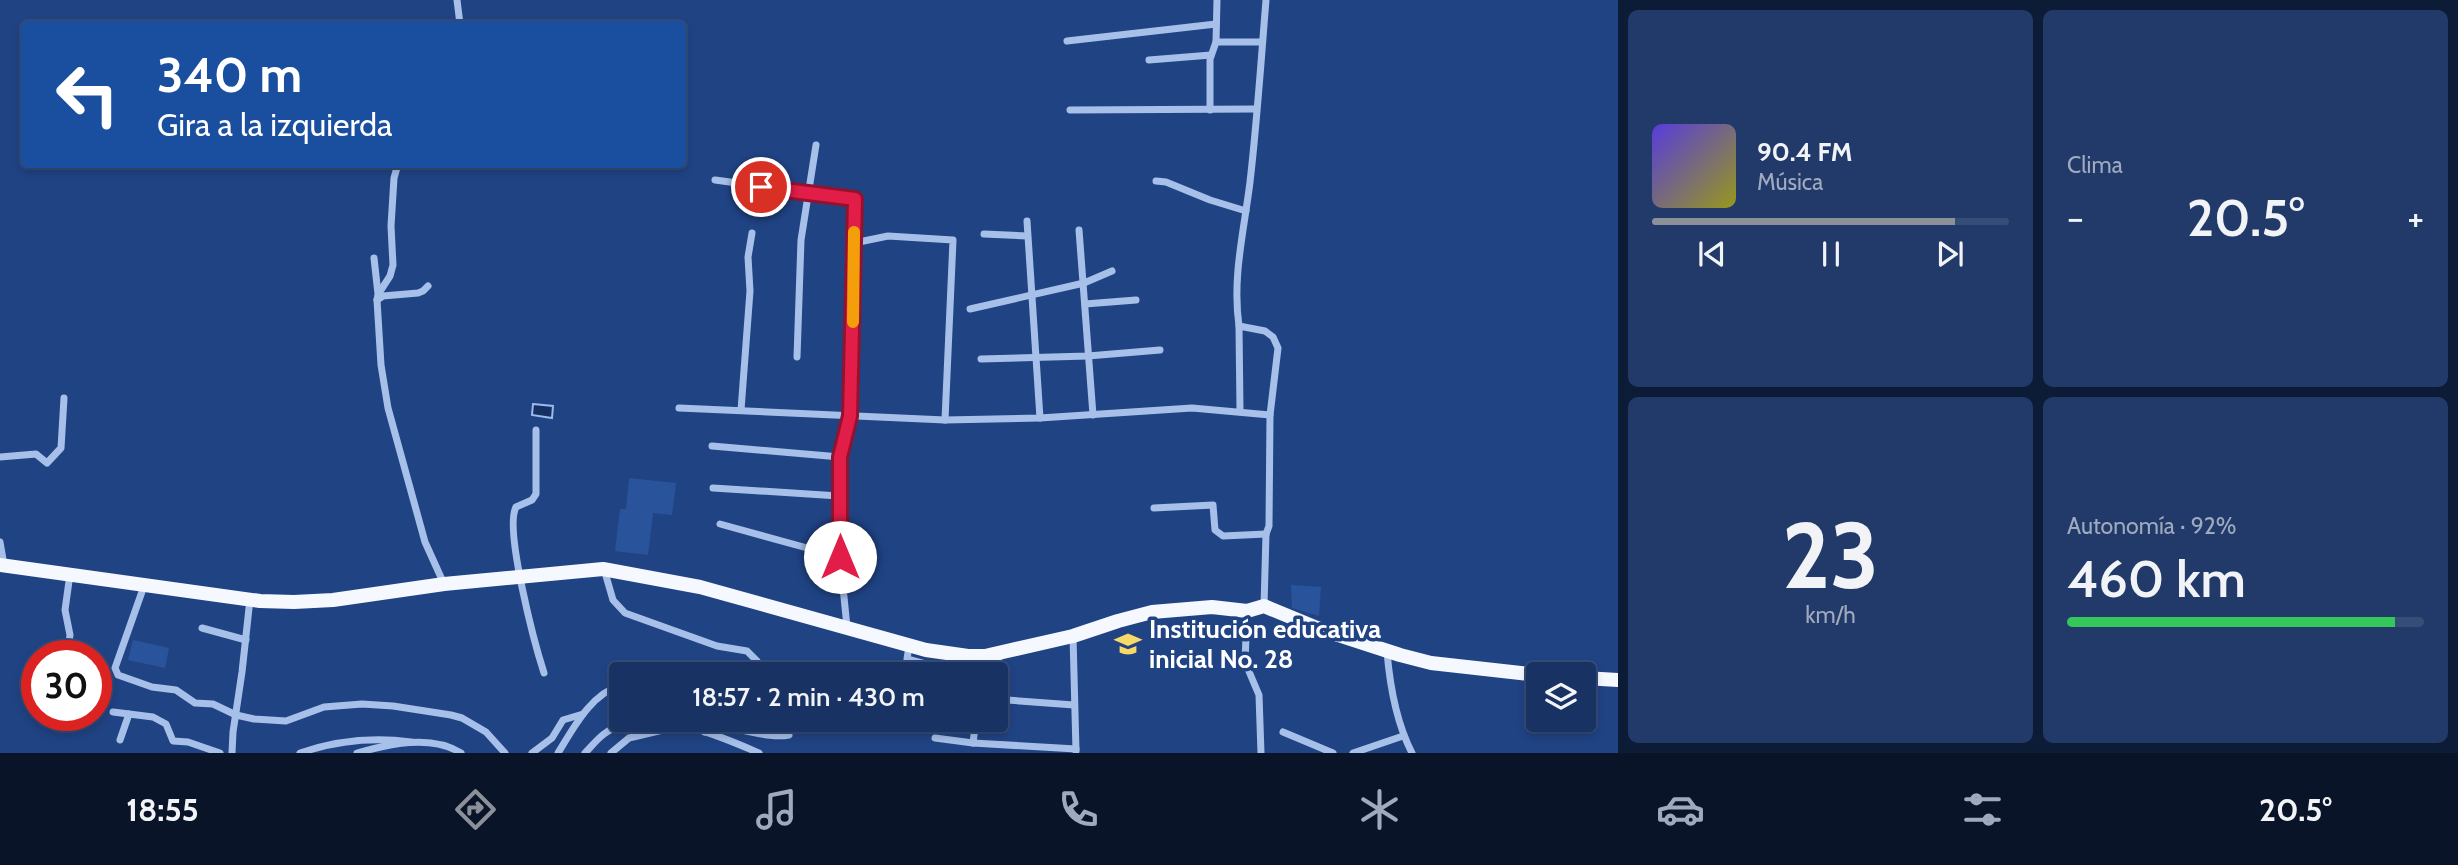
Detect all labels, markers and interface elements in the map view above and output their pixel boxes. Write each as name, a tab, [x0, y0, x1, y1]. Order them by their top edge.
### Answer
text: 340 m	[157, 45, 302, 104]
icon: left	[42, 49, 133, 140]
text: Gira a la izquierda	[157, 105, 392, 144]
text: 90.4 FM	[1757, 136, 1852, 168]
text: Clima	[2067, 151, 2123, 179]
pin	[731, 157, 791, 217]
icon: arrive	[742, 168, 780, 206]
text: Música	[1757, 168, 1823, 196]
text: 20.5°	[2187, 186, 2304, 249]
text: −	[2067, 194, 2084, 241]
text: +	[2407, 194, 2424, 241]
icon: previous	[1693, 235, 1731, 273]
icon: pause	[1812, 235, 1850, 273]
icon: next	[1931, 235, 1969, 273]
text: 23	[1782, 500, 1879, 611]
text: Autonomía · 92%	[2067, 512, 2236, 540]
position arrow	[803, 520, 877, 594]
text: 460 km	[2067, 547, 2246, 610]
text: km/h	[1805, 601, 1856, 629]
place label: Institución educativa inicial No. 28	[1149, 613, 1381, 675]
school or university icon: Institución educativa inicial No. 28	[1113, 629, 1143, 659]
speed limit sign: 30	[21, 640, 112, 731]
map controls	[1526, 662, 1596, 732]
button: layers	[1526, 662, 1596, 732]
text: 18:57 · 2 min · 430 m	[692, 681, 925, 713]
icon: directions	[451, 785, 500, 834]
icon: music	[752, 785, 801, 834]
icon: phone	[1054, 785, 1103, 834]
icon: climate	[1355, 785, 1404, 834]
icon: car	[1656, 785, 1705, 834]
icon: filters	[1958, 785, 2007, 834]
text: 18:55	[126, 790, 199, 829]
text: 20.5°	[2259, 790, 2332, 829]

